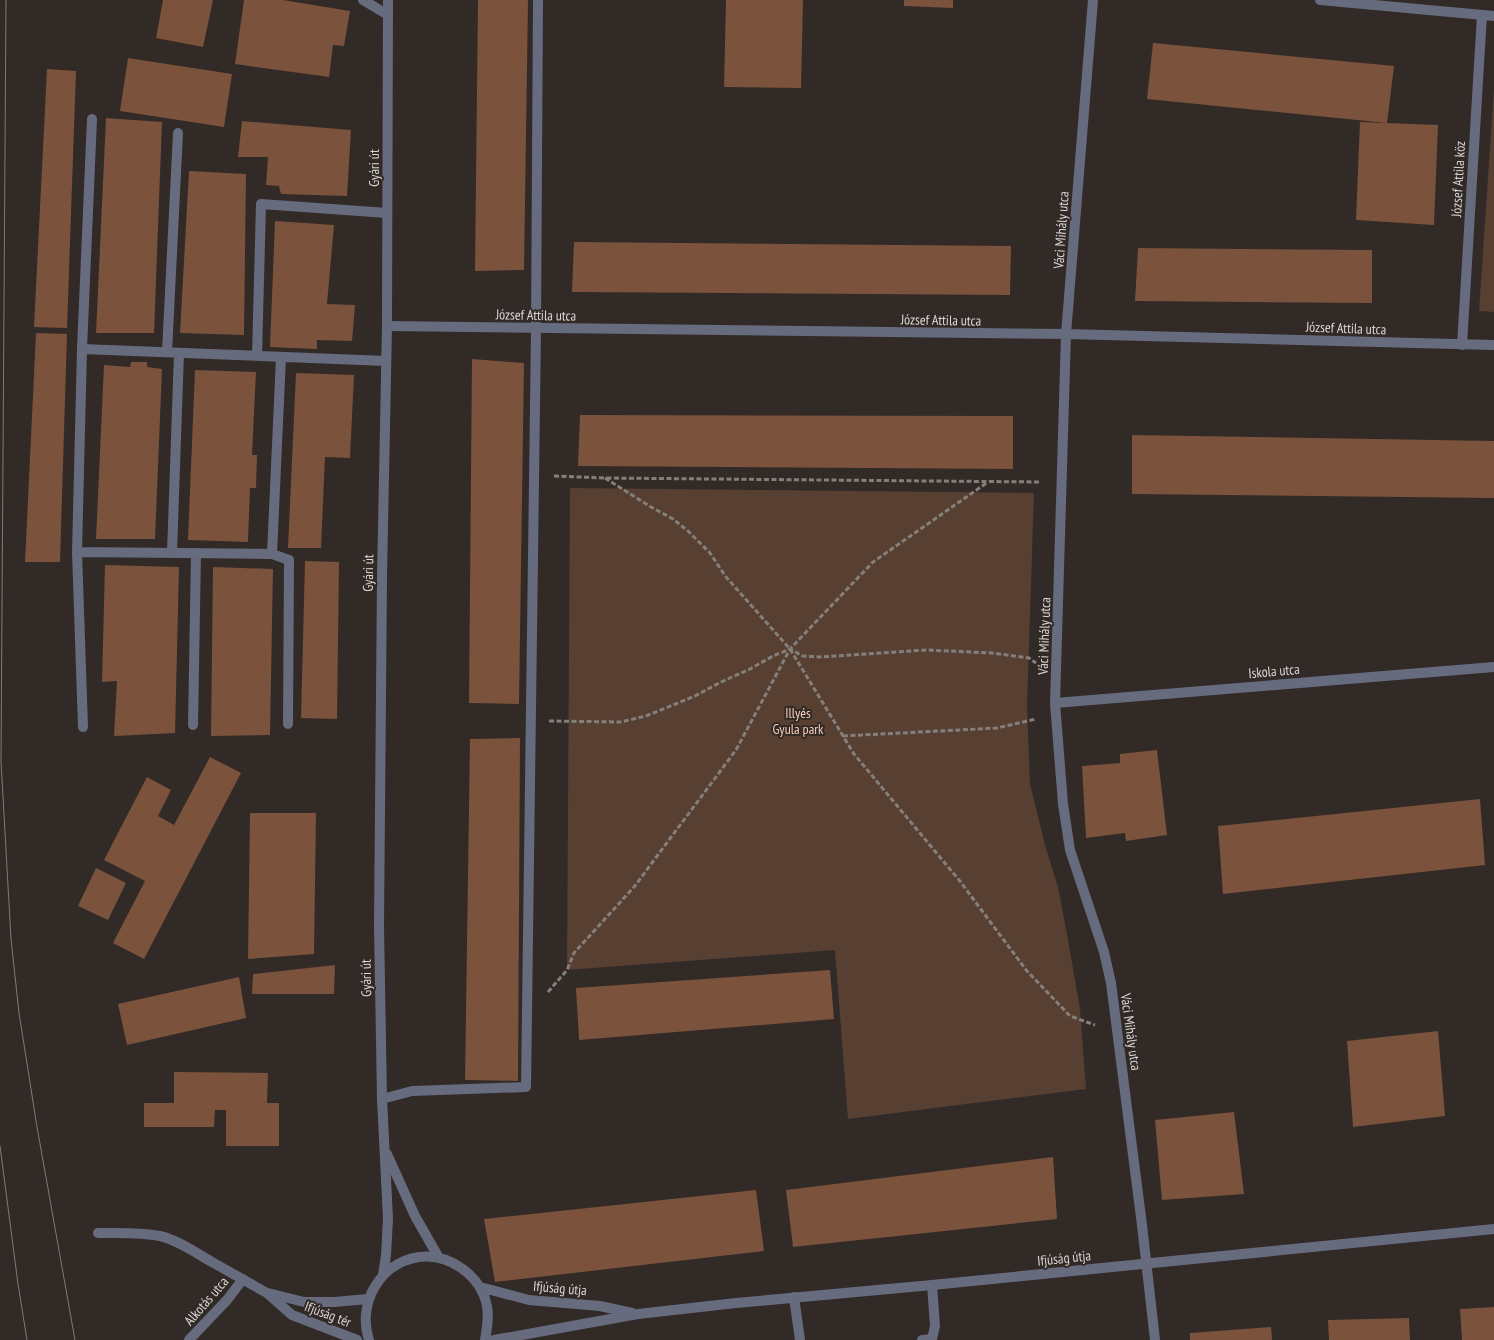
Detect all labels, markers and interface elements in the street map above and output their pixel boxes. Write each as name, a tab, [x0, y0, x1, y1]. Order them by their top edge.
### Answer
street label: József Attila köz	[1447, 140, 1469, 219]
street label: Gyári út	[365, 149, 383, 187]
street label: Váci Mihály utca	[1049, 191, 1073, 270]
street label: József Attila utca	[495, 305, 576, 325]
street label: József Attila utca	[900, 310, 981, 330]
street label: József Attila utca	[1305, 318, 1386, 338]
street label: Gyári út	[359, 554, 377, 592]
street label: Váci Mihály utca	[1034, 597, 1054, 676]
street label: Iskola utca	[1248, 660, 1300, 682]
park label: Illyés Gyula park	[772, 704, 824, 738]
street label: Gyári út	[357, 959, 375, 997]
street label: Váci Mihály utca	[1117, 991, 1145, 1072]
street label: Ifjúság útja	[1036, 1246, 1092, 1270]
street label: Alkotás utca	[180, 1273, 232, 1329]
street label: Ifjúság útja	[532, 1277, 588, 1299]
street label: Ifjúság tér	[302, 1297, 354, 1331]

